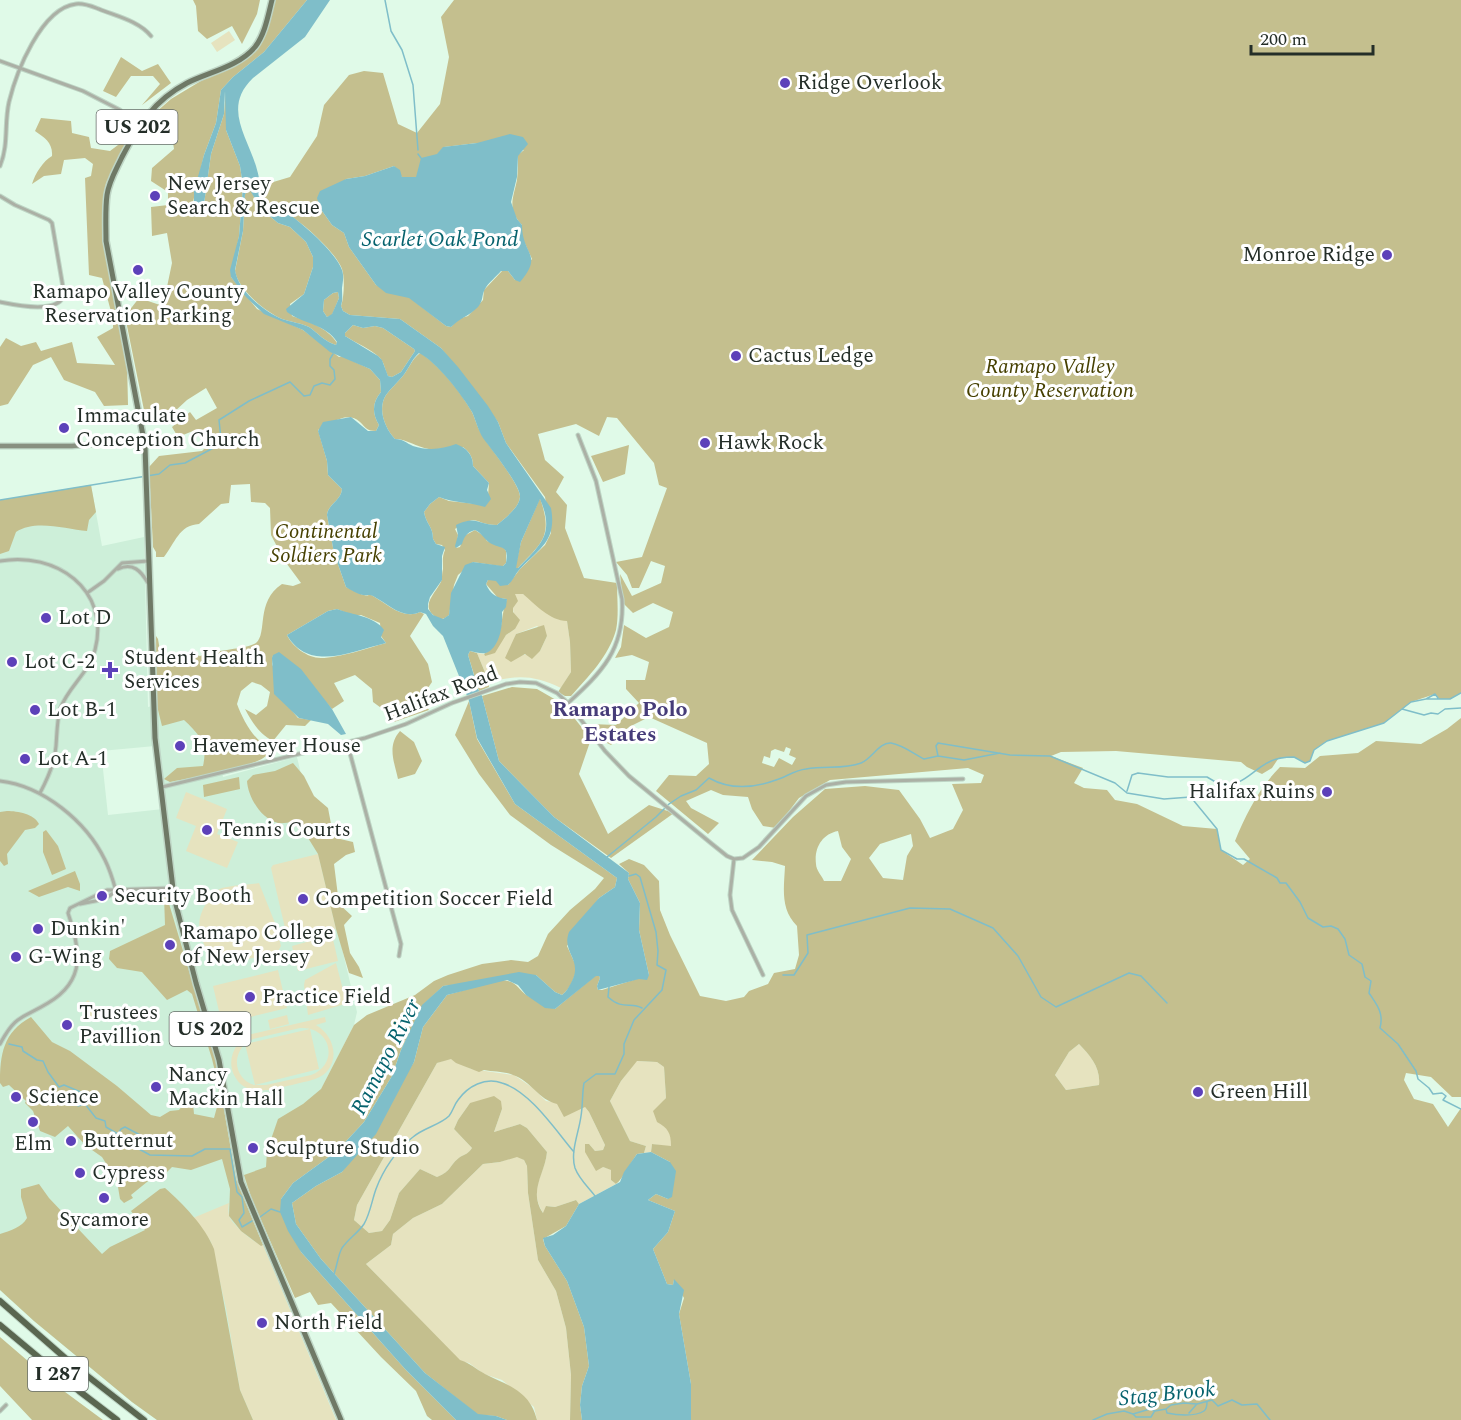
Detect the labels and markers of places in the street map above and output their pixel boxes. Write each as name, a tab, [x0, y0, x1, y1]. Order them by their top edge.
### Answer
place label: Ridge Overlook	[797, 67, 943, 99]
marker: Ridge Overlook	[778, 76, 792, 90]
place label: New Jersey Search & Rescue	[167, 168, 320, 224]
marker: New Jersey Search & Rescue	[148, 189, 162, 203]
place label: Monroe Ridge	[1242, 239, 1375, 271]
marker: Monroe Ridge	[1380, 248, 1394, 262]
marker: Ramapo Valley County Reservation Parking	[131, 263, 145, 277]
place label: Ramapo Valley County Reservation Parking	[32, 276, 245, 332]
place label: Cactus Ledge	[748, 340, 874, 372]
marker: Cactus Ledge	[729, 349, 743, 363]
place label: Immaculate Conception Church	[76, 400, 260, 456]
marker: Immaculate Conception Church	[57, 421, 71, 435]
place label: Hawk Rock	[717, 427, 824, 459]
marker: Hawk Rock	[698, 436, 712, 450]
place label: Lot D	[58, 602, 112, 634]
marker: Lot D	[39, 611, 53, 625]
place label: Student Health Services	[124, 642, 265, 698]
place label: Lot C-2	[24, 646, 95, 678]
marker: Lot C-2	[5, 655, 19, 669]
marker: Student Health Services	[101, 661, 119, 679]
place label: Lot B-1	[47, 694, 117, 726]
marker: Lot B-1	[28, 703, 42, 717]
place label: Havemeyer House	[192, 730, 361, 762]
marker: Havemeyer House	[173, 739, 187, 753]
place label: Lot A-1	[37, 743, 108, 775]
marker: Lot A-1	[18, 752, 32, 766]
place label: Halifax Ruins	[1189, 776, 1315, 808]
marker: Halifax Ruins	[1320, 785, 1334, 799]
place label: Tennis Courts	[219, 814, 351, 846]
marker: Tennis Courts	[200, 823, 214, 837]
place label: Security Booth	[114, 880, 252, 912]
place label: Competition Soccer Field	[315, 883, 553, 915]
marker: Security Booth	[95, 889, 109, 903]
marker: Competition Soccer Field	[296, 892, 310, 906]
place label: Dunkin'	[50, 913, 126, 945]
place label: Ramapo College of New Jersey	[182, 917, 334, 973]
marker: Dunkin'	[31, 922, 45, 936]
marker: Ramapo College of New Jersey	[163, 938, 177, 952]
place label: G-Wing	[28, 941, 102, 973]
marker: G-Wing	[9, 950, 23, 964]
place label: Practice Field	[262, 981, 391, 1013]
marker: Practice Field	[243, 990, 257, 1004]
place label: Trustees Pavillion	[79, 997, 161, 1053]
marker: Trustees Pavillion	[60, 1018, 74, 1032]
place label: Nancy Mackin Hall	[168, 1059, 283, 1115]
place label: Green Hill	[1210, 1076, 1308, 1108]
marker: Nancy Mackin Hall	[149, 1080, 163, 1094]
place label: Science	[28, 1081, 99, 1113]
marker: Green Hill	[1191, 1085, 1205, 1099]
marker: Science	[9, 1090, 23, 1104]
marker: Elm	[26, 1115, 40, 1129]
place label: Butternut	[83, 1125, 173, 1157]
place label: Elm	[14, 1128, 52, 1160]
place label: Sculpture Studio	[265, 1132, 420, 1164]
marker: Butternut	[64, 1134, 78, 1148]
marker: Sculpture Studio	[246, 1141, 260, 1155]
place label: Cypress	[92, 1157, 166, 1189]
marker: Cypress	[73, 1166, 87, 1180]
marker: Sycamore	[97, 1191, 111, 1205]
place label: Sycamore	[59, 1204, 149, 1236]
place label: North Field	[274, 1307, 383, 1339]
marker: North Field	[255, 1316, 269, 1330]

